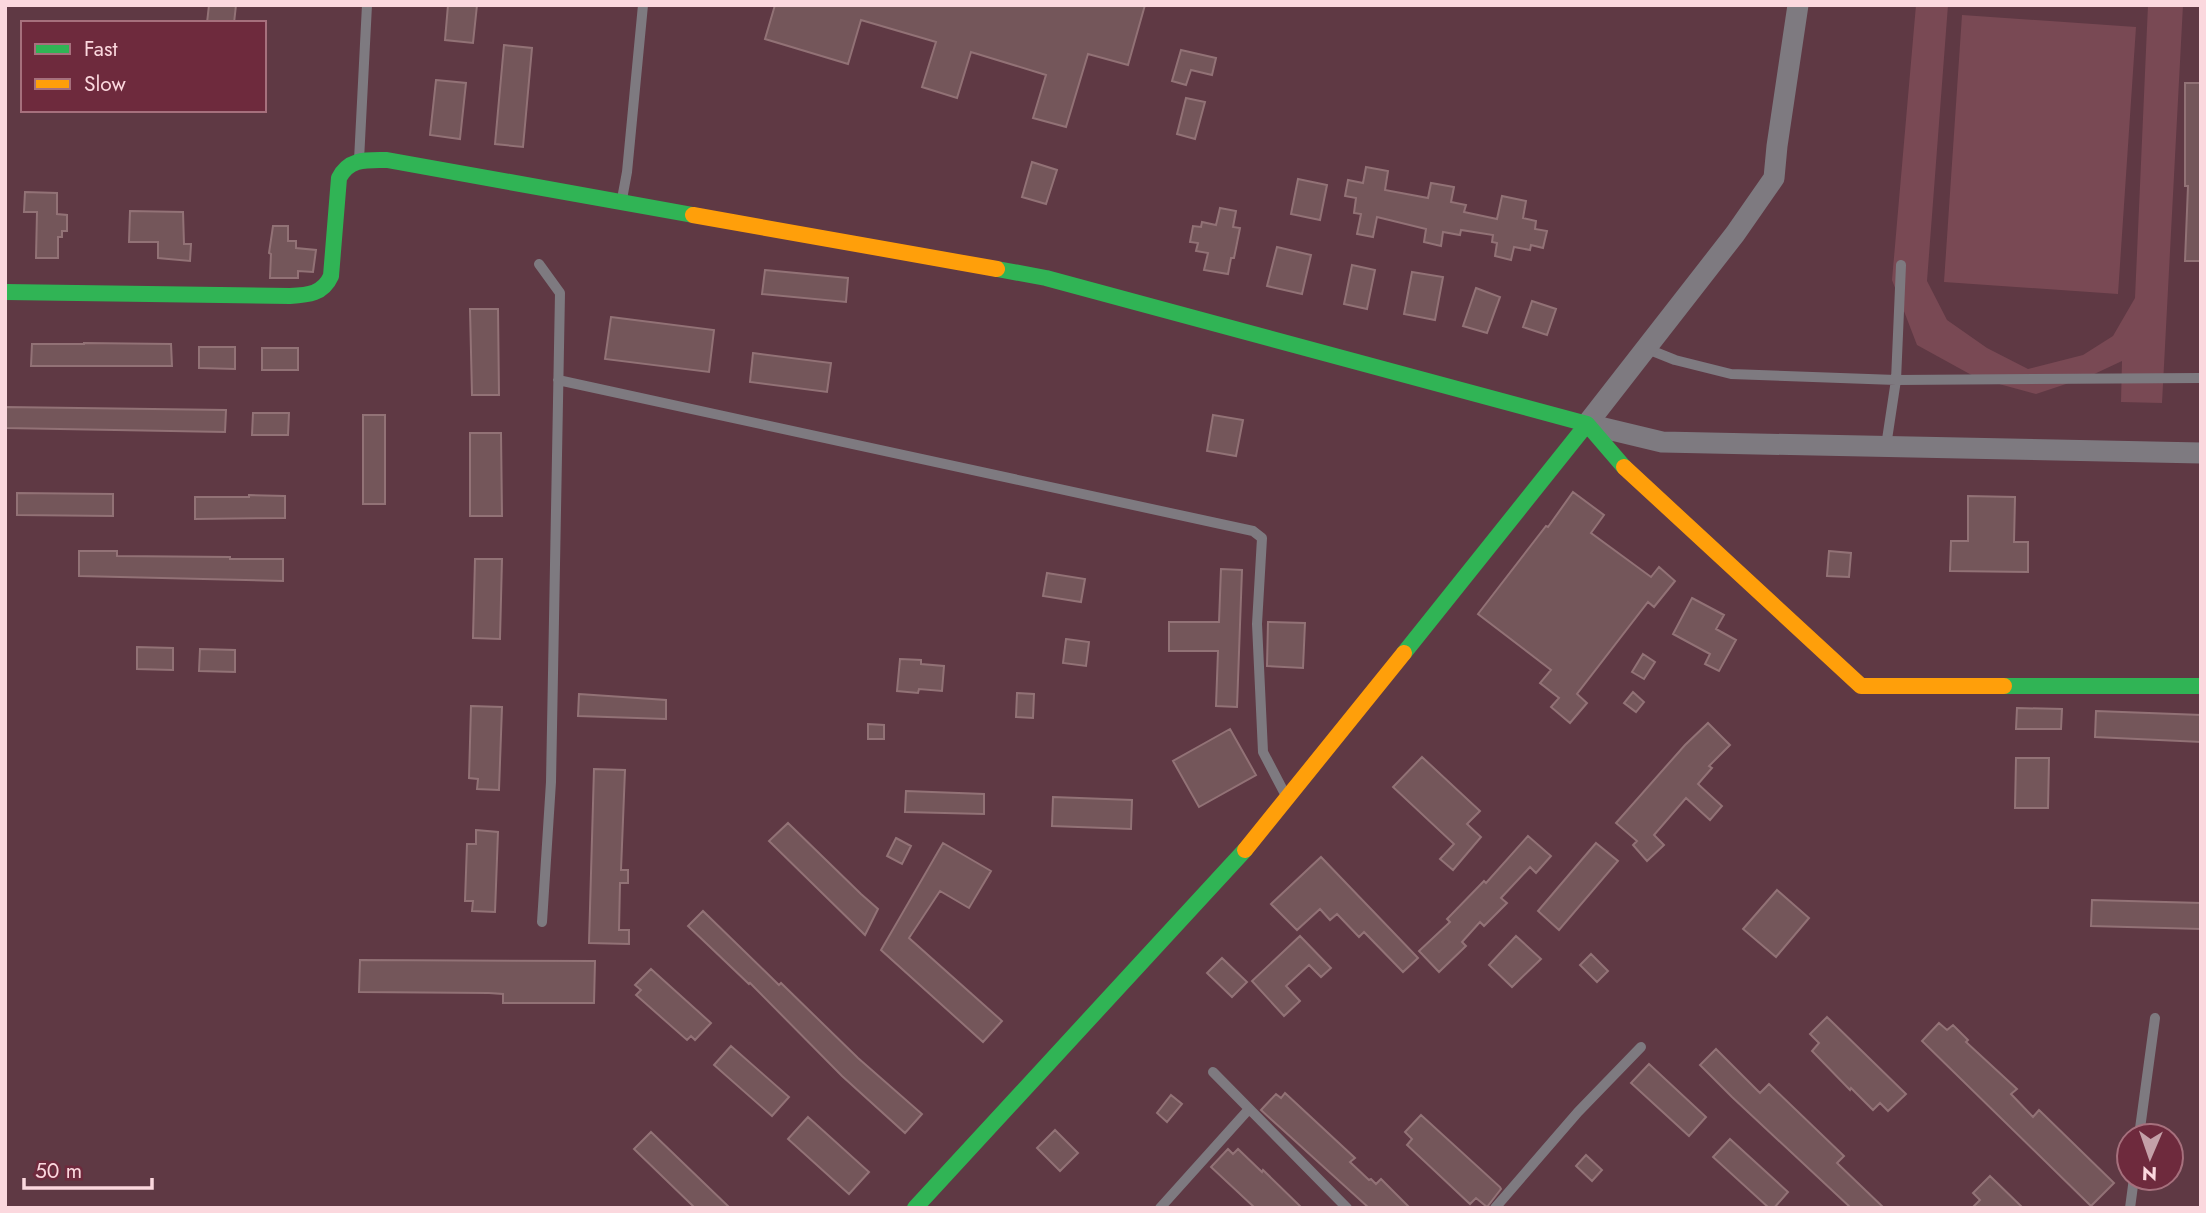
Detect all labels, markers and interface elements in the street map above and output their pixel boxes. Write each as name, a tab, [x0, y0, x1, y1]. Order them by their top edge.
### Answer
legend	[21, 21, 266, 112]
text: Fast	[84, 34, 117, 64]
text: Slow	[84, 69, 126, 99]
north arrow	[2115, 1122, 2185, 1192]
scale bar	[24, 1146, 152, 1190]
text: 50 m	[35, 1156, 82, 1186]
text: N	[2141, 1160, 2157, 1187]

